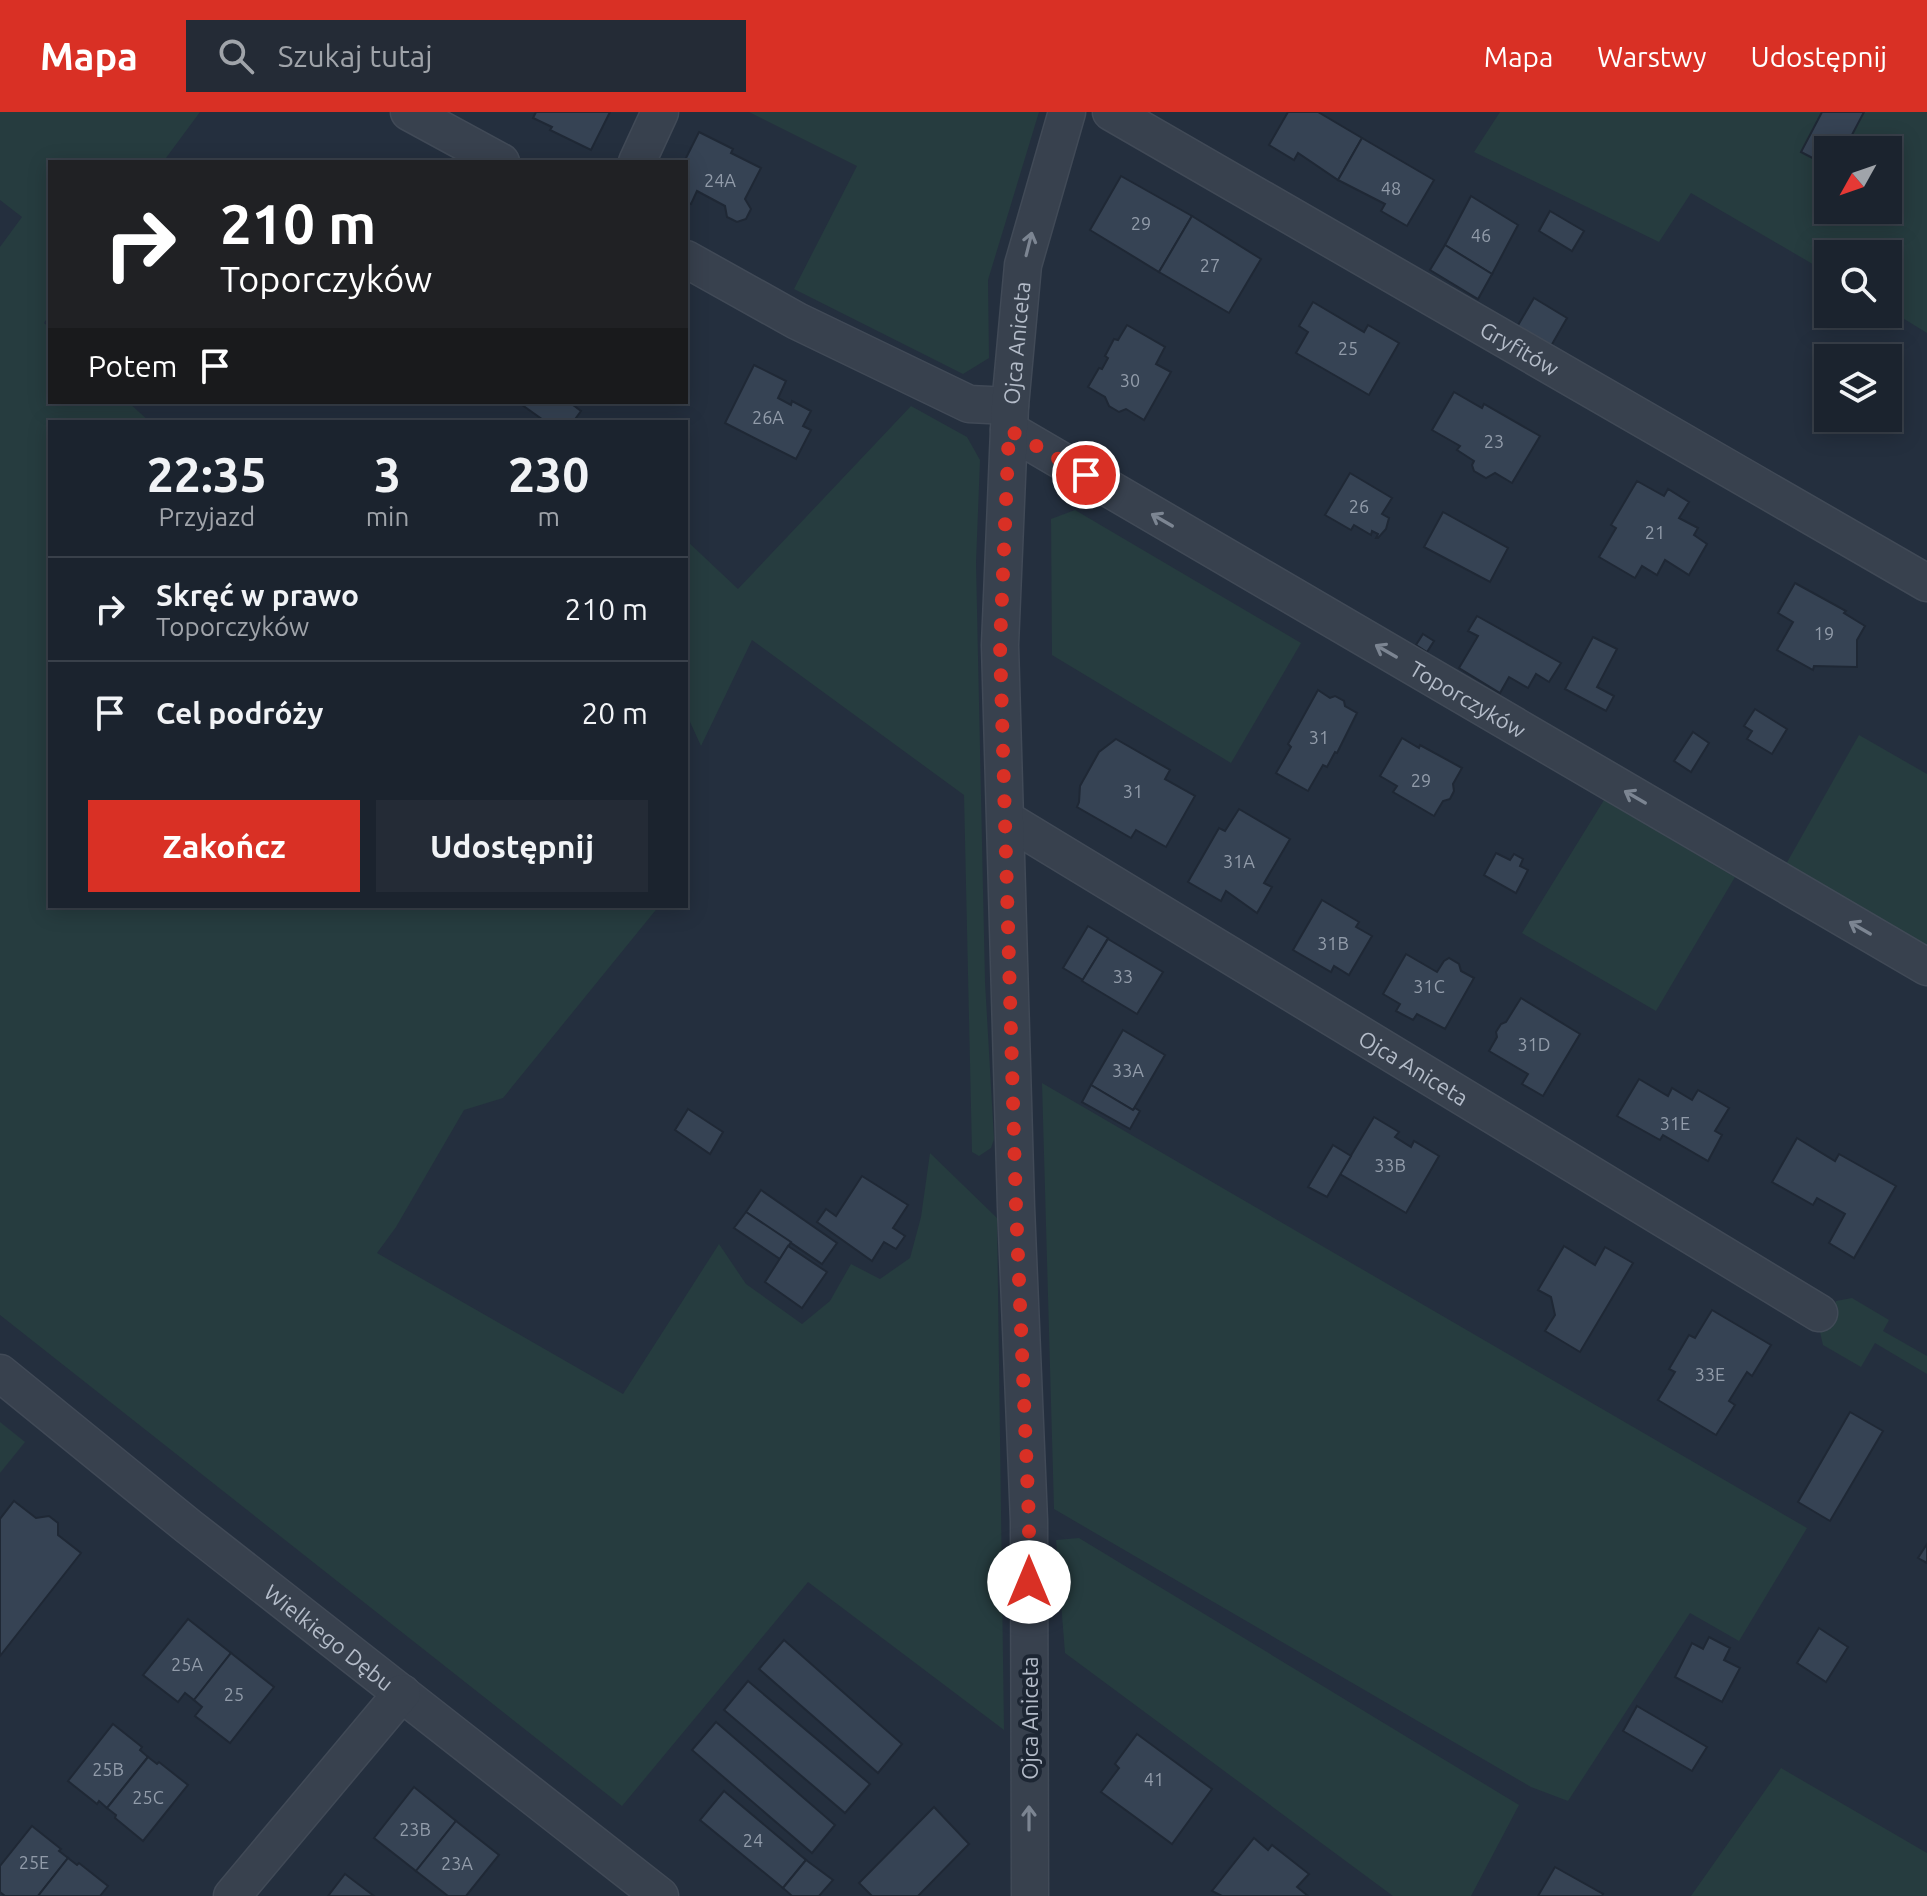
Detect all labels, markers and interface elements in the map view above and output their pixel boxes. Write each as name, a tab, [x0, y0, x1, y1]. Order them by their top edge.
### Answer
search box	[186, 20, 746, 92]
icon: search	[214, 34, 258, 78]
text: Mapa	[40, 35, 138, 77]
text: Szukaj tutaj	[278, 39, 433, 73]
text: Mapa	[1484, 41, 1553, 72]
text: Warstwy	[1597, 41, 1707, 72]
text: Udostępnij	[1751, 41, 1887, 72]
north arrow	[1814, 136, 1902, 224]
map controls	[1814, 136, 1902, 432]
house number: 24A	[704, 170, 736, 190]
house number: 48	[1381, 178, 1401, 198]
icon: right	[88, 192, 192, 296]
text: 210 m	[220, 192, 376, 255]
house number: 29	[1131, 213, 1151, 233]
house number: 46	[1471, 225, 1491, 245]
one-way arrow	[1022, 232, 1037, 257]
button: search	[1814, 240, 1902, 328]
house number: 27	[1200, 255, 1220, 275]
text: Toporczyków	[220, 258, 432, 299]
street label: Ojca Aniceta	[998, 280, 1034, 406]
street label: Gryfitów	[1476, 316, 1563, 380]
house number: 25	[1338, 338, 1358, 358]
icon: arrive	[193, 344, 237, 388]
button: layers	[1814, 344, 1902, 432]
text: Potem	[88, 349, 177, 383]
house number: 30	[1120, 370, 1140, 390]
house number: 26A	[752, 407, 784, 427]
house number: 23	[1484, 431, 1504, 451]
pin	[1052, 441, 1120, 509]
text: 22:35	[147, 447, 267, 501]
text: 3	[374, 447, 401, 501]
text: 230	[508, 447, 589, 501]
icon: arrive	[1064, 453, 1108, 497]
house number: 26	[1349, 496, 1369, 516]
text: Przyjazd	[159, 502, 255, 531]
text: min	[366, 502, 409, 531]
text: m	[537, 502, 560, 531]
one-way arrow	[1151, 512, 1174, 528]
house number: 21	[1645, 522, 1665, 542]
text: Skręć w prawo	[156, 578, 359, 612]
icon: right	[88, 587, 132, 631]
text: 210 m	[564, 592, 648, 626]
text: Toporczyków	[156, 612, 309, 641]
house number: 19	[1814, 623, 1834, 643]
one-way arrow	[1375, 643, 1398, 659]
street label: Toporczyków	[1406, 655, 1531, 742]
icon: arrive	[88, 691, 132, 735]
text: Cel podróży	[156, 696, 323, 730]
text: 20 m	[581, 696, 648, 730]
house number: 31	[1309, 727, 1329, 747]
house number: 29	[1411, 770, 1431, 790]
house number: 31	[1123, 781, 1143, 801]
one-way arrow	[1624, 789, 1647, 805]
button: Zakończ	[88, 800, 360, 892]
button: Udostępnij	[376, 800, 648, 892]
house number: 31A	[1223, 851, 1255, 871]
one-way arrow	[1849, 920, 1872, 936]
house number: 31B	[1317, 933, 1349, 953]
house number: 33	[1113, 966, 1133, 986]
house number: 31C	[1413, 976, 1445, 996]
street label: Ojca Aniceta	[1355, 1024, 1473, 1110]
house number: 31D	[1517, 1034, 1551, 1054]
house number: 33A	[1112, 1060, 1144, 1080]
house number: 31E	[1660, 1113, 1690, 1133]
house number: 33B	[1374, 1155, 1406, 1175]
house number: 33E	[1695, 1364, 1725, 1384]
position arrow	[987, 1540, 1071, 1624]
street label: Wielkiego Dębu	[260, 1579, 399, 1695]
house number: 25A	[171, 1654, 203, 1674]
street label: Ojca Aniceta	[1017, 1656, 1042, 1780]
house number: 25	[224, 1684, 244, 1704]
house number: 25B	[92, 1759, 124, 1779]
house number: 41	[1144, 1769, 1164, 1789]
house number: 25C	[132, 1787, 164, 1807]
one-way arrow	[1021, 1805, 1037, 1832]
house number: 23B	[399, 1819, 431, 1839]
house number: 24	[743, 1830, 763, 1850]
house number: 25E	[19, 1852, 49, 1872]
house number: 23A	[441, 1853, 473, 1873]

